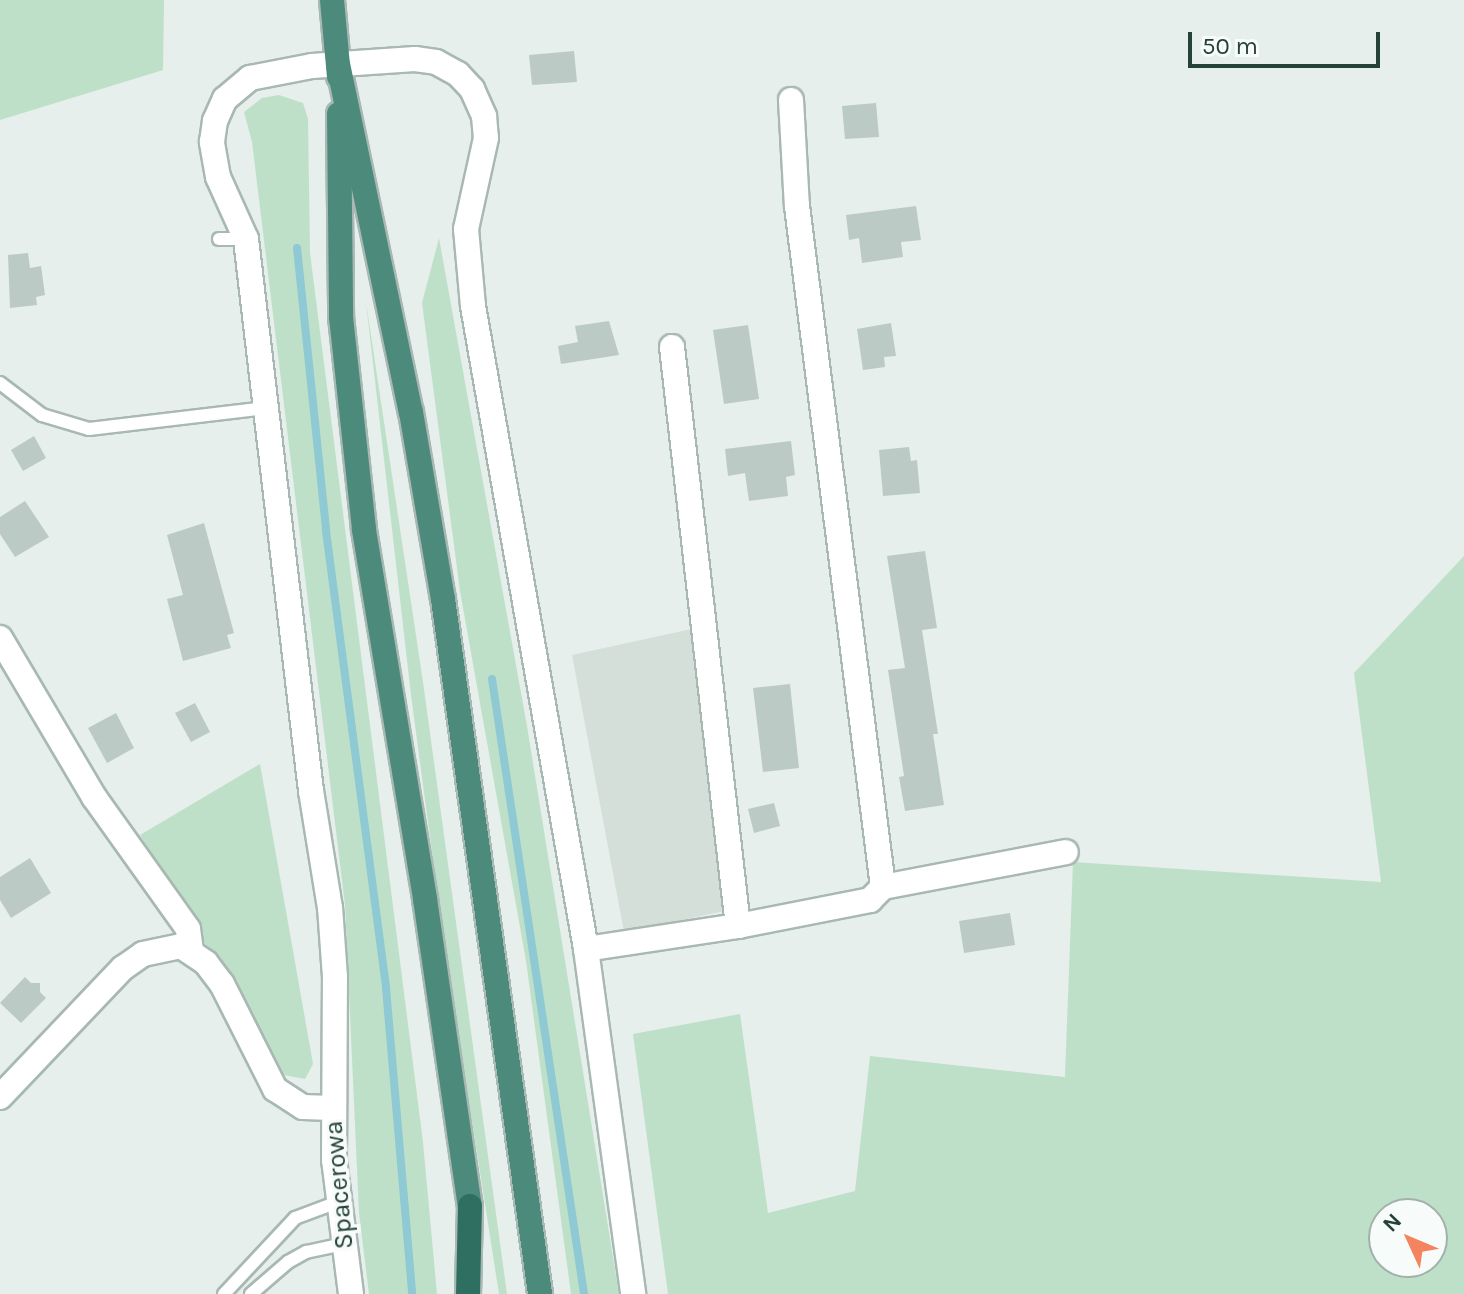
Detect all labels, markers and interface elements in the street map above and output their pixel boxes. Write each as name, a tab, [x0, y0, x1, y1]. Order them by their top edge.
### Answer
scale bar	[1192, 16, 1384, 66]
text: 50 m	[1202, 32, 1258, 60]
street label: Spacerowa	[318, 1120, 360, 1250]
north arrow	[1368, 1198, 1448, 1278]
text: N	[1377, 1208, 1407, 1237]

